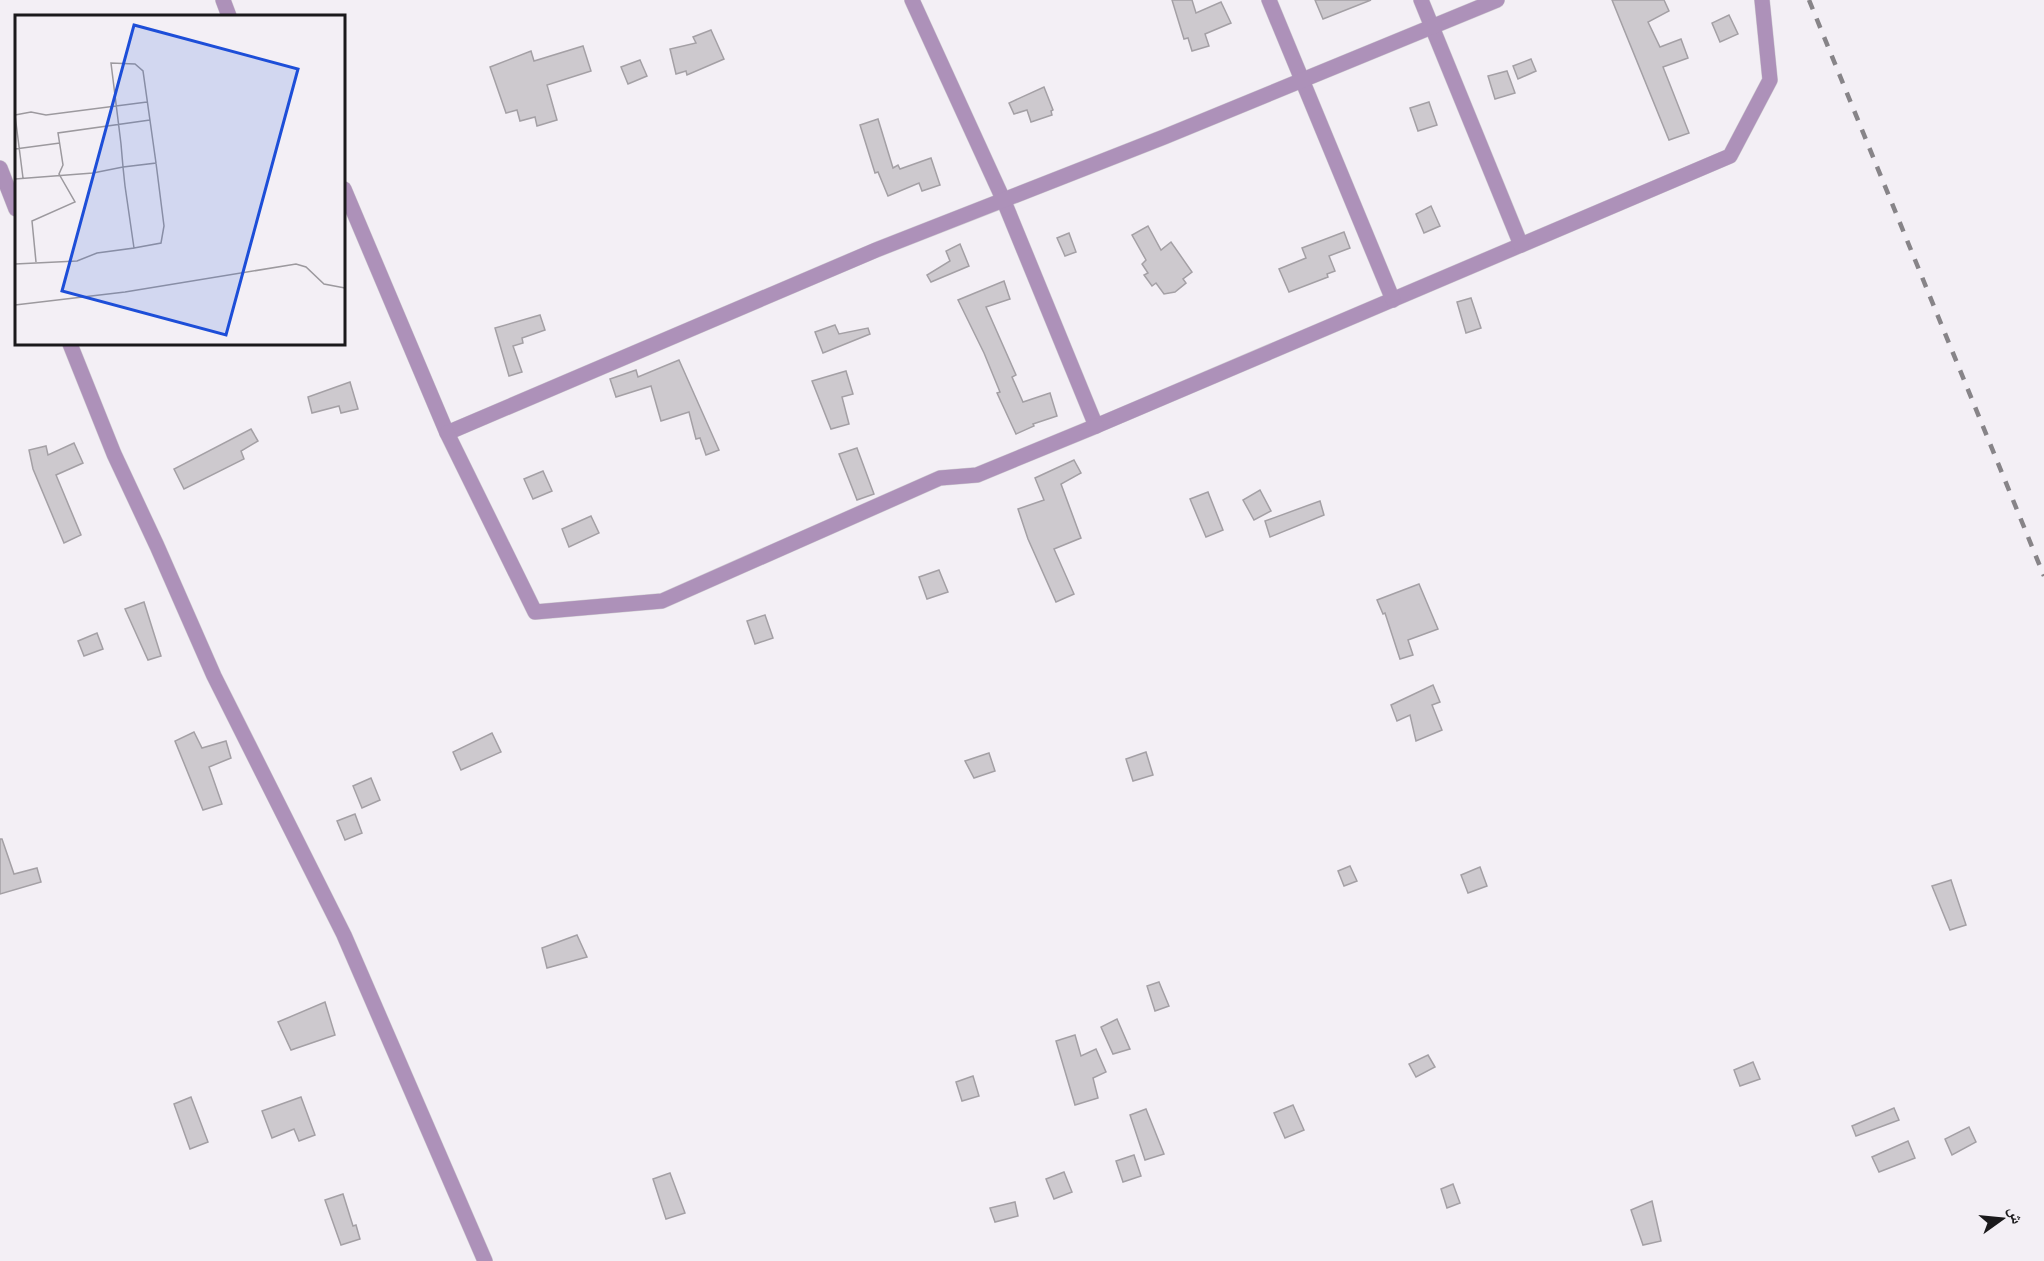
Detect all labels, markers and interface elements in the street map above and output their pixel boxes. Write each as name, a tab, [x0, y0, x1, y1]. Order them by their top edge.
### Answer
inset map	[15, 15, 345, 345]
north arrow	[1972, 1189, 2032, 1249]
text: ش	[2005, 1204, 2028, 1226]

